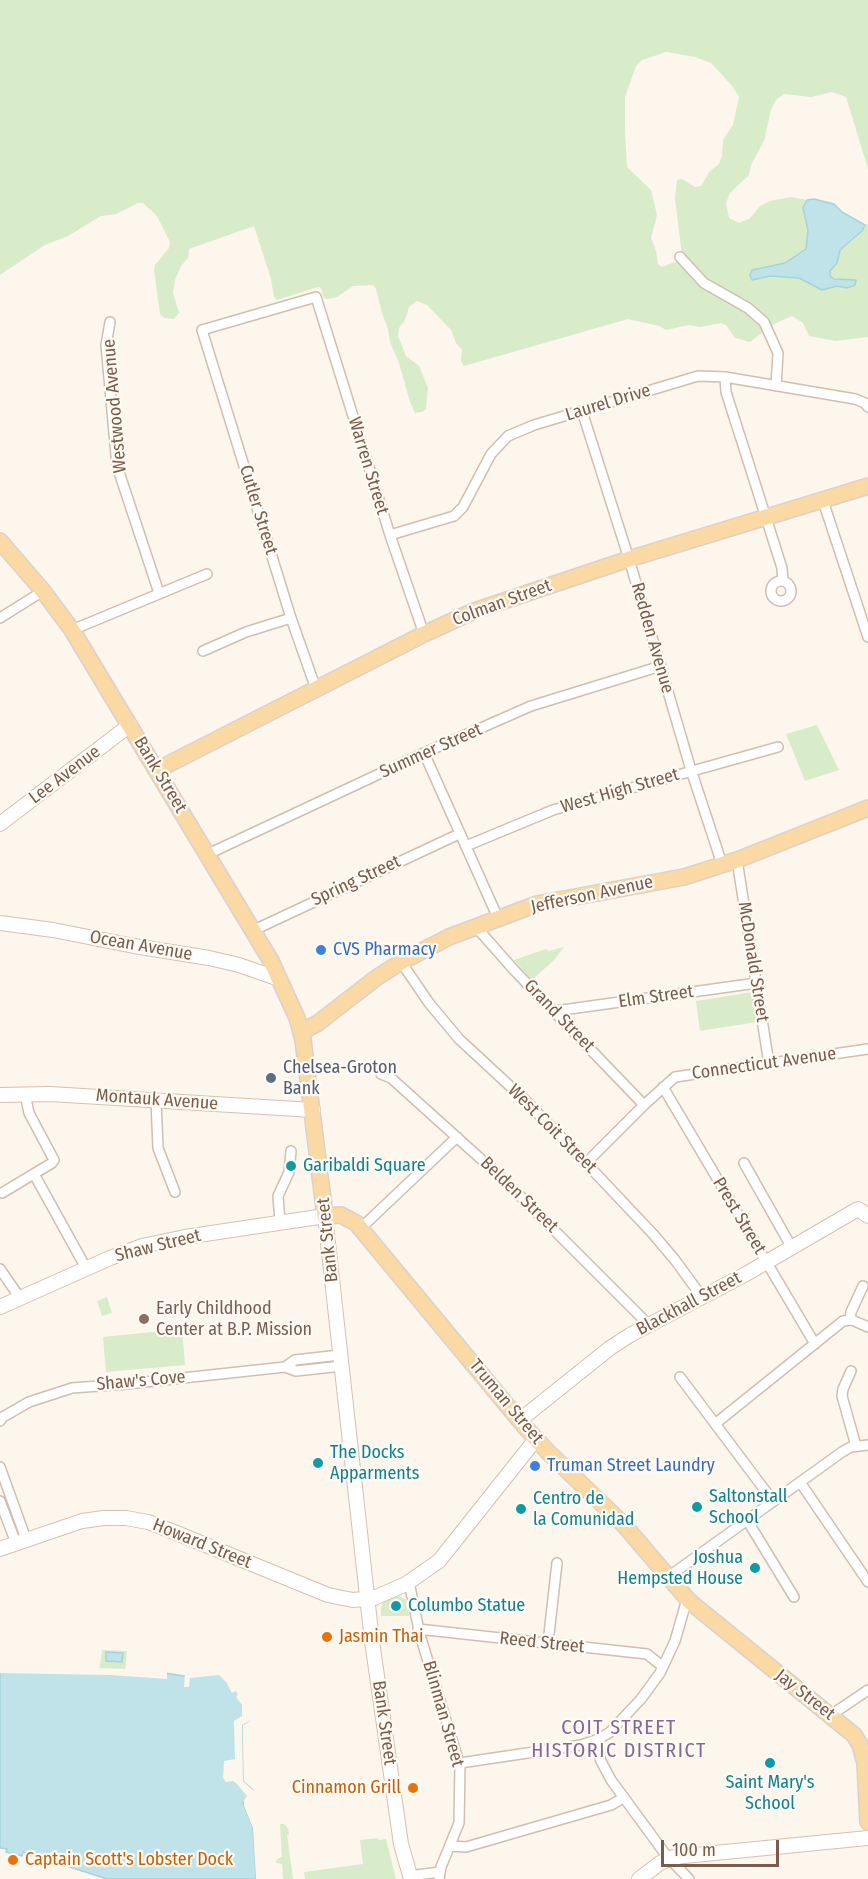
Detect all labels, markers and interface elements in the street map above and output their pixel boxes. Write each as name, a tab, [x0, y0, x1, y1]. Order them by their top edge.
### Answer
street label: Westwood Avenue	[98, 338, 132, 474]
street label: Laurel Drive	[563, 380, 653, 426]
street label: Warren Street	[343, 415, 393, 517]
street label: Cutler Street	[234, 463, 282, 557]
street label: Colman Street	[450, 575, 554, 631]
street label: Redden Avenue	[626, 580, 678, 696]
street label: Summer Street	[377, 719, 485, 783]
street label: Bank Street	[129, 733, 191, 817]
street label: Lee Avenue	[25, 741, 105, 809]
street label: West High Street	[558, 764, 682, 818]
street label: Spring Street	[308, 851, 404, 911]
street label: Jefferson Avenue	[529, 871, 655, 919]
street label: McDonald Street	[733, 900, 773, 1024]
street label: Ocean Avenue	[88, 926, 194, 966]
place label: CVS Pharmacy	[333, 939, 436, 961]
marker: CVS Pharmacy	[314, 943, 328, 957]
street label: Grand Street	[519, 975, 599, 1057]
street label: Elm Street	[617, 981, 695, 1013]
street label: Connecticut Avenue	[690, 1043, 838, 1085]
place label: Chelsea-Groton Bank	[283, 1057, 397, 1100]
marker: Chelsea-Groton Bank	[264, 1071, 278, 1085]
street label: West Coit Street	[503, 1080, 601, 1178]
street label: Montauk Avenue	[95, 1085, 219, 1115]
street label: Belden Street	[476, 1153, 562, 1237]
place label: Garibaldi Square	[303, 1155, 426, 1177]
marker: Garibaldi Square	[284, 1159, 298, 1173]
street label: Prest Street	[708, 1174, 770, 1258]
street label: Bank Street	[313, 1197, 343, 1283]
street label: Shaw Street	[113, 1225, 203, 1267]
street label: Blackhall Street	[633, 1267, 745, 1341]
place label: Early Childhood Center at B.P. Mission	[156, 1298, 312, 1340]
marker: Early Childhood Center at B.P. Mission	[137, 1312, 151, 1326]
street label: Truman Street	[464, 1355, 548, 1449]
street label: Shaw's Cove	[96, 1366, 186, 1396]
place label: The Docks Apparments	[330, 1442, 419, 1484]
place label: Truman Street Laundry	[547, 1455, 715, 1477]
marker: The Docks Apparments	[311, 1456, 325, 1470]
marker: Truman Street Laundry	[528, 1459, 542, 1473]
place label: Saltonstall School	[709, 1486, 787, 1528]
place label: Centro de la Comunidad	[533, 1488, 634, 1530]
marker: Saltonstall School	[690, 1500, 704, 1514]
marker: Centro de la Comunidad	[514, 1502, 528, 1516]
street label: Howard Street	[149, 1514, 255, 1574]
place label: Joshua Hempsted House	[617, 1547, 743, 1590]
marker: Joshua Hempsted House	[748, 1561, 762, 1575]
place label: Columbo Statue	[408, 1595, 525, 1617]
marker: Columbo Statue	[389, 1599, 403, 1613]
place label: Jasmin Thai	[339, 1626, 424, 1648]
street label: Reed Street	[498, 1628, 586, 1658]
marker: Jasmin Thai	[320, 1630, 334, 1644]
street label: Blinman Street	[418, 1659, 468, 1769]
street label: Jay Street	[771, 1665, 839, 1725]
street label: Bank Street	[367, 1679, 401, 1767]
district label: COIT STREET HISTORIC DISTRICT	[531, 1716, 707, 1763]
marker: Saint Mary's School	[763, 1756, 777, 1770]
place label: Saint Mary's School	[726, 1772, 814, 1814]
place label: Cinnamon Grill	[292, 1777, 401, 1799]
marker: Cinnamon Grill	[406, 1781, 420, 1795]
scale bar	[664, 1828, 782, 1866]
text: 100 m	[672, 1839, 716, 1861]
place label: Captain Scott's Lobster Dock	[25, 1849, 233, 1871]
marker: Captain Scott's Lobster Dock	[6, 1853, 20, 1867]

